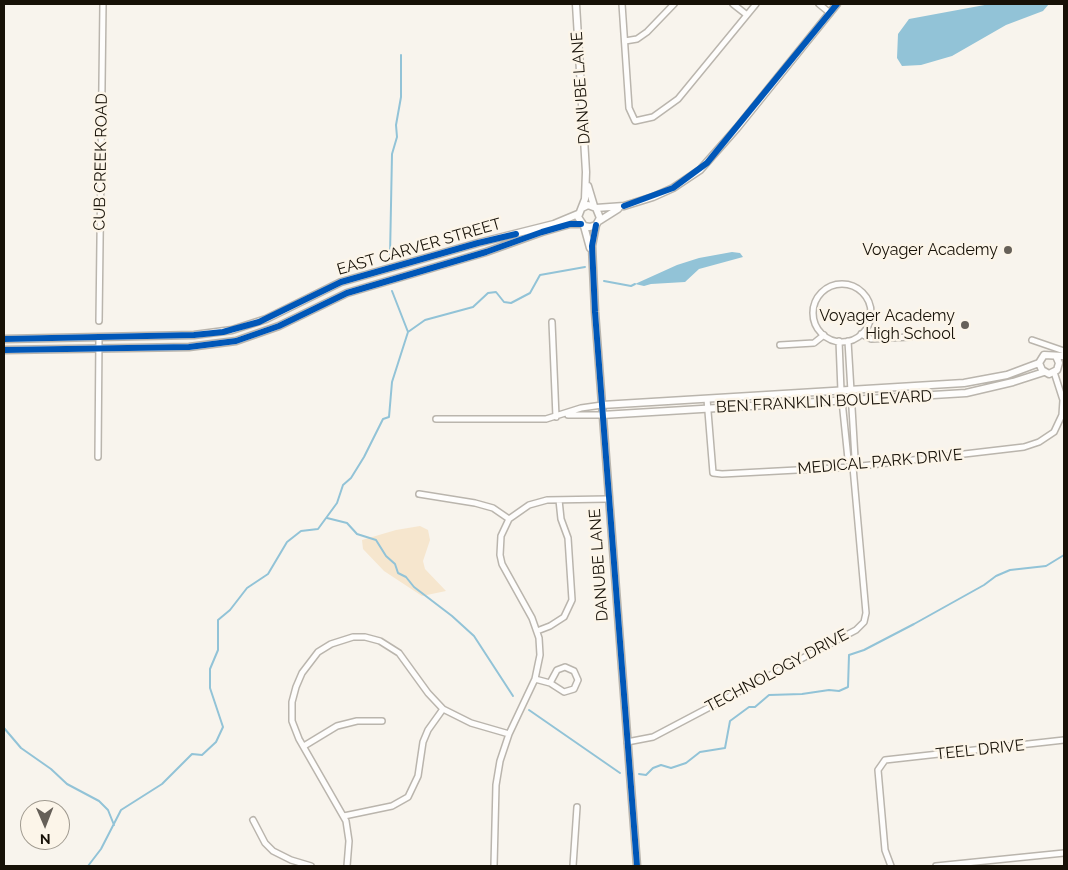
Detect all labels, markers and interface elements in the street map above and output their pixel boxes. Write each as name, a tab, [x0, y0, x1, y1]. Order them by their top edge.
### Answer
street label: DANUBE LANE	[567, 31, 595, 145]
street label: CUB CREEK ROAD	[90, 93, 112, 231]
street label: EAST CARVER STREET	[335, 214, 503, 280]
place label: Voyager Academy	[862, 240, 998, 260]
marker: Voyager Academy	[1002, 244, 1014, 256]
place label: Voyager Academy High School	[819, 306, 955, 344]
marker: Voyager Academy High School	[959, 319, 971, 331]
street label: BEN FRANKLIN BOULEVARD	[716, 387, 932, 417]
street label: MEDICAL PARK DRIVE	[797, 445, 963, 479]
street label: DANUBE LANE	[585, 508, 613, 622]
street label: TECHNOLOGY DRIVE	[702, 625, 852, 717]
street label: TEEL DRIVE	[935, 736, 1025, 764]
north arrow	[20, 800, 70, 850]
text: N	[40, 831, 51, 847]

